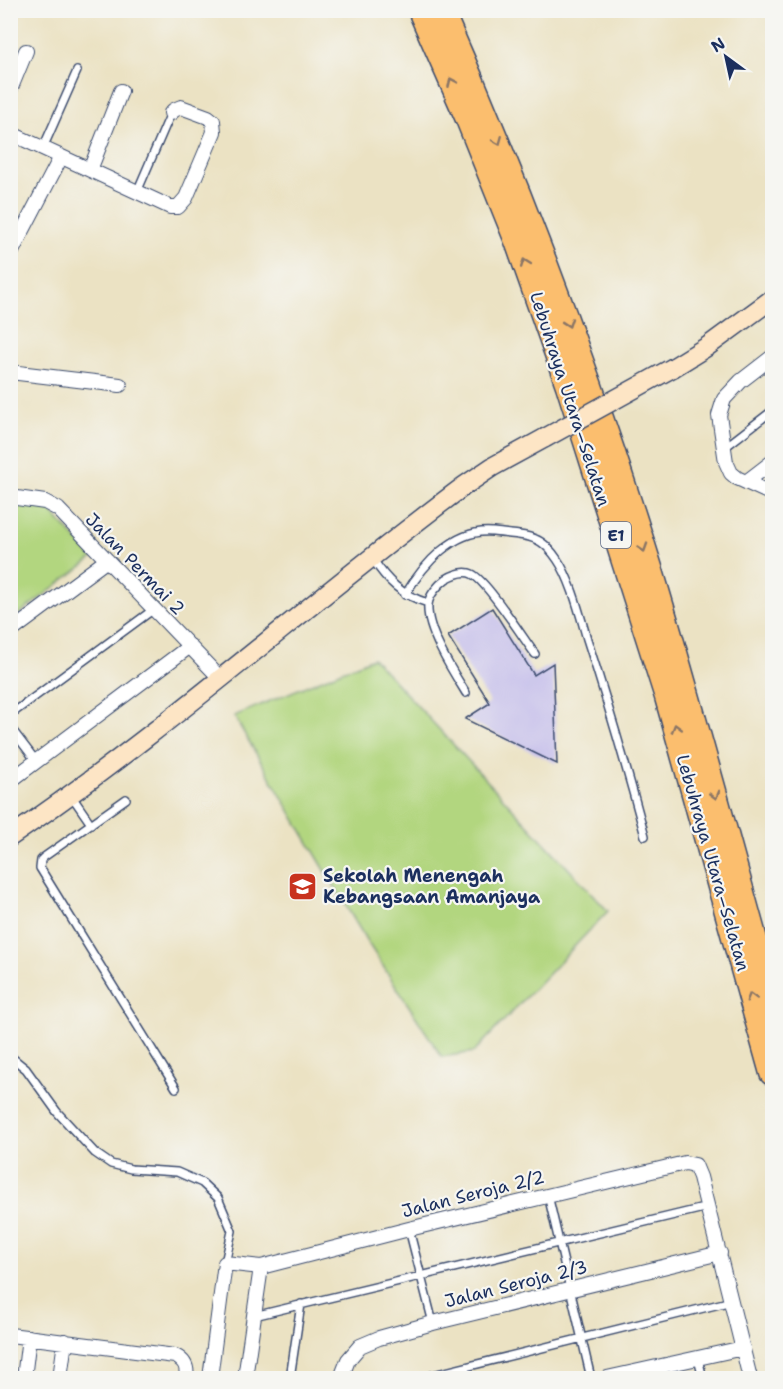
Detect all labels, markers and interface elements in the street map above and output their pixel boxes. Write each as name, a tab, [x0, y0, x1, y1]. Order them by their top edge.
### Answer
north arrow	[696, 27, 756, 87]
text: N	[707, 33, 729, 57]
one-way arrow	[447, 78, 459, 89]
one-way arrow	[491, 135, 503, 146]
one-way arrow	[519, 258, 532, 269]
street label: Lebuhraya Utara–Selatan	[524, 289, 616, 509]
one-way arrow	[560, 317, 573, 328]
street label: Jalan Permai 2	[80, 508, 190, 620]
road number: E1	[601, 522, 631, 548]
one-way arrow	[636, 542, 648, 553]
one-way arrow	[670, 723, 683, 733]
street label: Lebuhraya Utara–Selatan	[671, 752, 755, 974]
one-way arrow	[708, 790, 721, 800]
place label: Sekolah Menengah Kebangsaan Amanjaya	[323, 864, 541, 909]
school or university icon: Sekolah Menengah Kebangsaan Amanjaya	[286, 870, 318, 902]
one-way arrow	[746, 992, 758, 1003]
street label: Jalan Seroja 2/2	[399, 1165, 547, 1223]
street label: Jalan Seroja 2/3	[442, 1255, 590, 1313]

